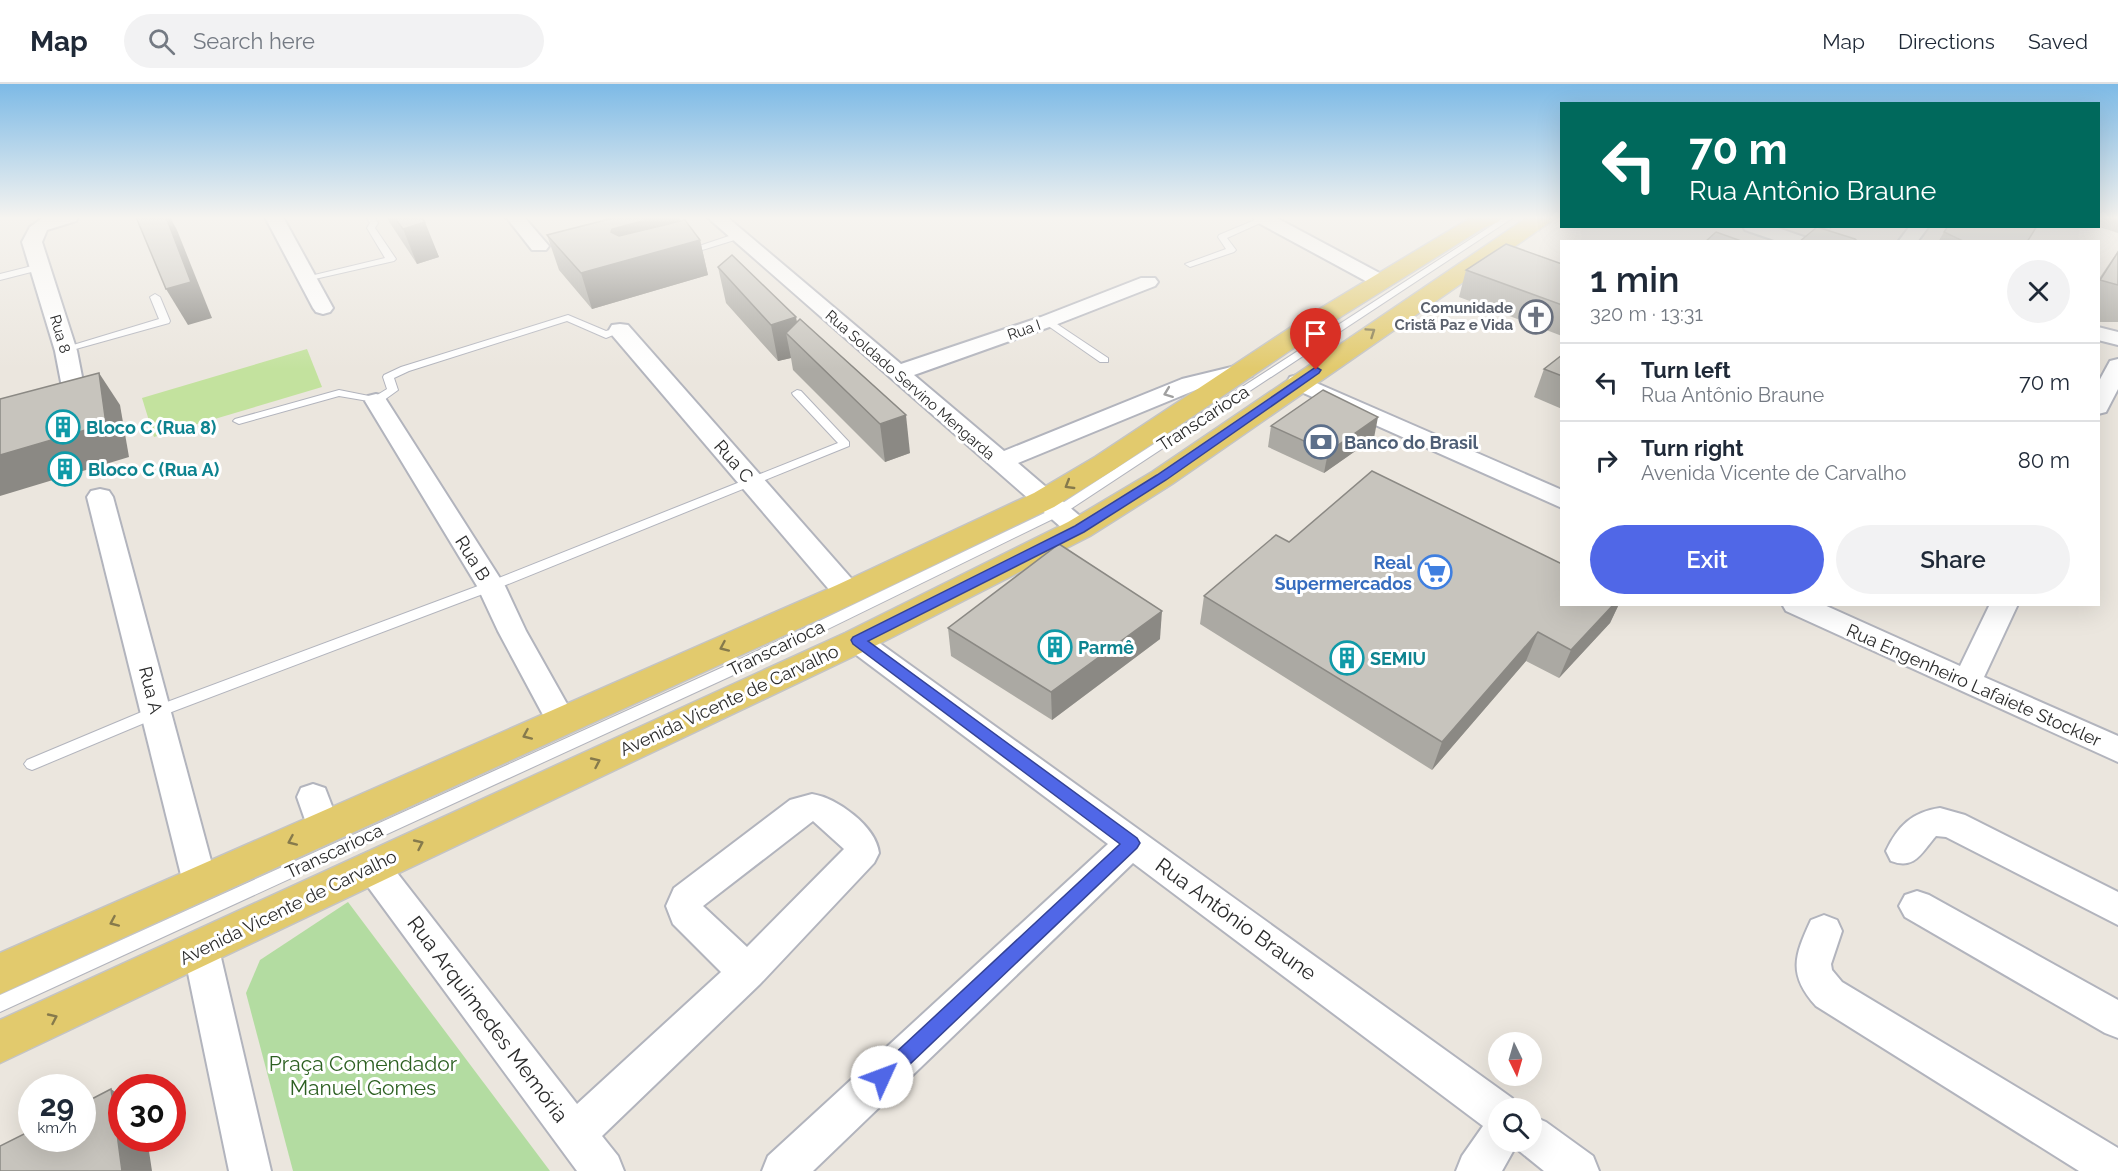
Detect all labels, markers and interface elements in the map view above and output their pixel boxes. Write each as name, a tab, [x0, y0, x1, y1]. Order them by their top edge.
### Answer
search box	[124, 14, 544, 68]
text: Map	[30, 25, 88, 58]
icon: search	[145, 25, 178, 58]
text: Search here	[193, 28, 315, 54]
text: Map	[1822, 29, 1865, 54]
text: Directions	[1898, 29, 1995, 54]
text: Saved	[2028, 29, 2088, 54]
text: 70 m	[1689, 125, 1788, 174]
icon: left	[1590, 126, 1668, 204]
text: Rua Antônio Braune	[1689, 175, 1936, 206]
text: 1 min	[1590, 258, 1679, 300]
button: close	[2007, 260, 2070, 323]
place label: Comunidade Cristã Paz e Vida	[1395, 299, 1513, 334]
church icon: Comunidade Cristã Paz e Vida	[1518, 299, 1554, 335]
text: 320 m · 13:31	[1590, 302, 1703, 326]
street label: Rua Soldado Servino Mengarda	[822, 306, 998, 464]
pin	[1290, 308, 1341, 370]
street label: Rua 8	[46, 313, 74, 356]
street label: Rua I	[1005, 316, 1043, 344]
icon: arrive	[1299, 317, 1332, 350]
one-way arrow	[1365, 329, 1376, 340]
text: Turn left	[1641, 357, 1731, 383]
icon: left	[1590, 366, 1623, 399]
text: 70 m	[2019, 369, 2070, 395]
street label: Transcarioca	[1153, 381, 1253, 455]
text: Rua Antônio Braune	[1641, 383, 1824, 407]
one-way arrow	[1163, 386, 1173, 399]
building icon: Bloco C (Rua 8)	[45, 409, 81, 445]
place label: Bloco C (Rua 8)	[86, 417, 216, 438]
bank icon: Banco do Brasil	[1303, 424, 1339, 460]
place label: Banco do Brasil	[1344, 432, 1479, 453]
text: Turn right	[1641, 435, 1744, 461]
street label: Rua C	[710, 436, 758, 486]
icon: right	[1590, 444, 1623, 477]
text: 80 m	[2018, 447, 2070, 473]
building icon: Bloco C (Rua A)	[47, 451, 83, 487]
place label: Bloco C (Rua A)	[88, 459, 219, 480]
text: Avenida Vicente de Carvalho	[1641, 461, 1906, 485]
one-way arrow	[1065, 478, 1075, 490]
button: Exit	[1590, 525, 1824, 594]
button: Share	[1836, 525, 2070, 594]
street label: Rua B	[451, 532, 495, 584]
place label: Real Supermercados	[1274, 552, 1412, 594]
supermarket icon: Real Supermercados	[1417, 554, 1453, 590]
street label: Transcarioca	[724, 616, 828, 680]
street label: Rua Engenheiro Lafaiete Stockler	[1843, 619, 2105, 751]
building icon: Parmê	[1037, 629, 1073, 665]
place label: Parmê	[1078, 637, 1134, 658]
street label: Avenida Vicente de Carvalho	[616, 640, 842, 760]
one-way arrow	[719, 640, 730, 652]
building icon: SEMIU	[1329, 640, 1365, 676]
place label: SEMIU	[1370, 648, 1426, 669]
street label: Rua A	[135, 664, 167, 716]
one-way arrow	[522, 728, 533, 740]
one-way arrow	[589, 758, 600, 770]
street label: Transcarioca	[282, 819, 386, 883]
one-way arrow	[287, 834, 298, 846]
one-way arrow	[413, 840, 424, 852]
street label: Avenida Vicente de Carvalho	[176, 845, 400, 969]
street label: Rua Antônio Braune	[1151, 852, 1321, 986]
street label: Rua Arquimedes Memória	[402, 911, 574, 1127]
one-way arrow	[109, 915, 120, 927]
one-way arrow	[47, 1013, 58, 1025]
north arrow	[1488, 1032, 1542, 1086]
map controls	[1488, 1032, 1542, 1152]
position arrow	[850, 1045, 914, 1109]
park label: Praça Comendador Manuel Gomes	[269, 1051, 458, 1100]
speed limit sign: 30	[108, 1074, 186, 1152]
text: 29	[40, 1088, 74, 1123]
button: search	[1488, 1098, 1542, 1152]
text: km/h	[37, 1119, 77, 1137]

